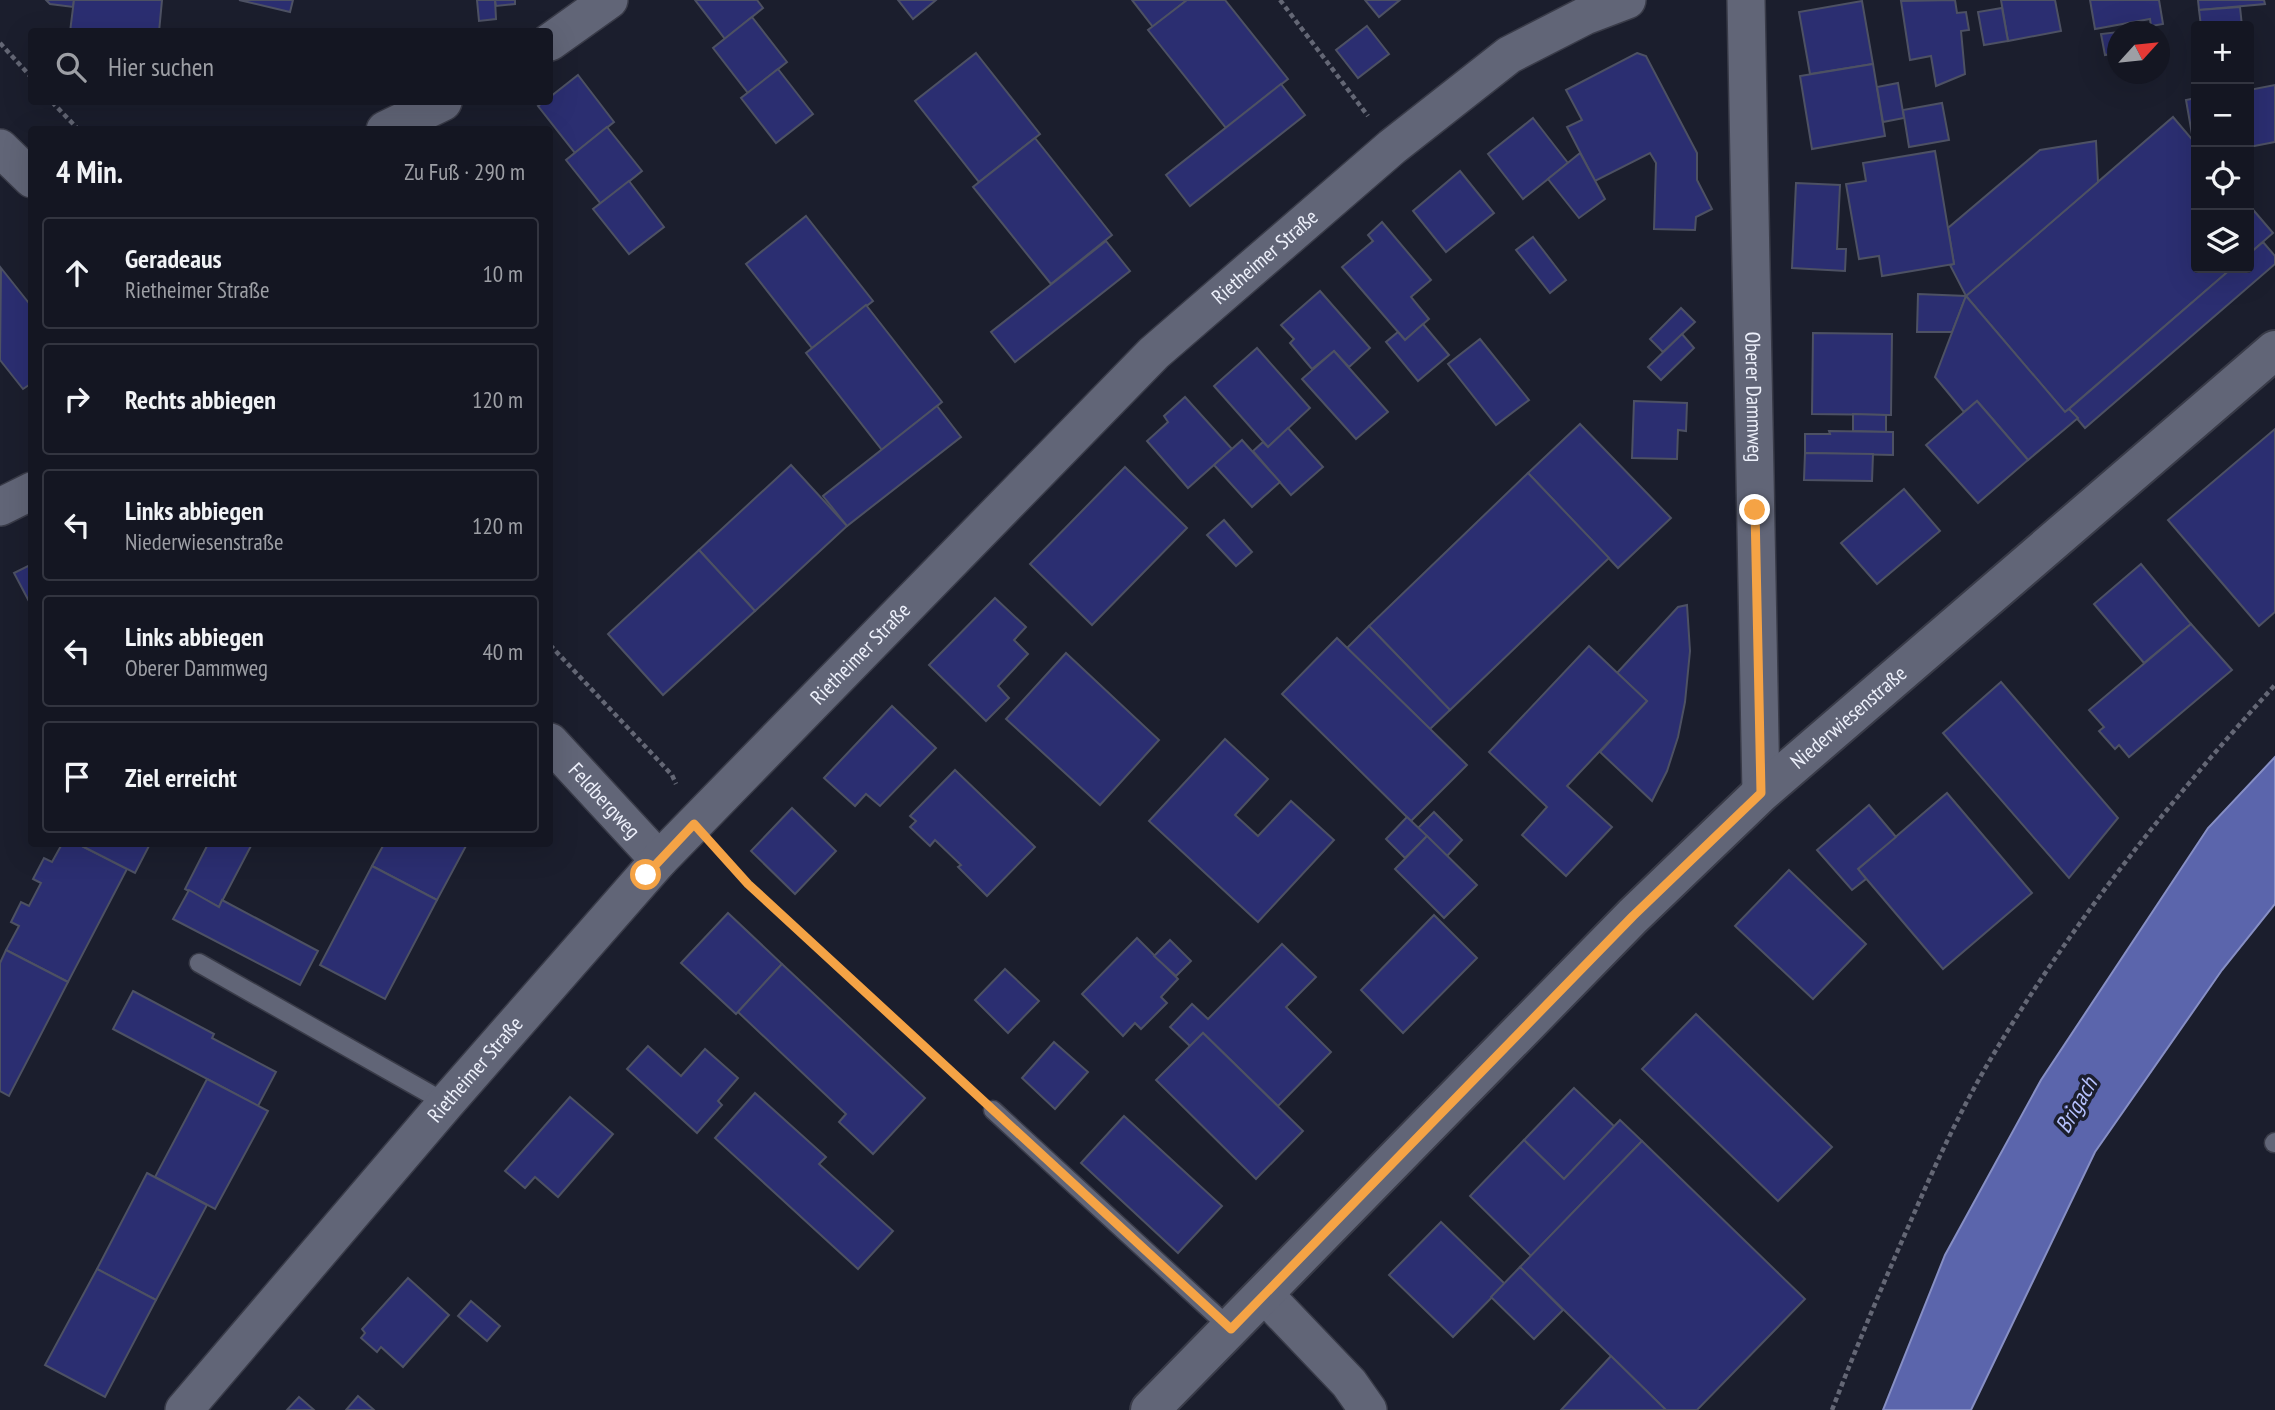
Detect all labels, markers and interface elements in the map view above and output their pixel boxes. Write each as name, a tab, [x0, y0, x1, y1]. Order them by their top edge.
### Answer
north arrow	[2107, 21, 2170, 84]
map controls	[2191, 21, 2254, 273]
button: +	[2191, 21, 2254, 84]
search box	[28, 28, 553, 105]
icon: search	[52, 48, 90, 86]
text: Hier suchen	[108, 50, 214, 83]
button: −	[2191, 84, 2254, 147]
button: locate	[2191, 147, 2254, 210]
text: 4 Min.	[56, 152, 123, 191]
text: Zu Fuß · 290 m	[404, 157, 525, 186]
street label: Rietheimer Straße	[1206, 203, 1323, 310]
button: layers	[2191, 210, 2254, 273]
text: Geradeaus	[125, 242, 222, 275]
icon: ahead	[58, 254, 96, 292]
text: 10 m	[482, 259, 523, 288]
text: Rietheimer Straße	[125, 275, 270, 304]
street label: Oberer Dammweg	[1739, 331, 1769, 462]
icon: right	[58, 380, 96, 418]
text: Rechts abbiegen	[125, 383, 276, 416]
text: 120 m	[472, 385, 523, 414]
text: Links abbiegen	[125, 494, 264, 527]
route end	[1739, 494, 1770, 525]
icon: left	[58, 506, 96, 544]
text: 120 m	[472, 511, 523, 540]
text: Niederwiesenstraße	[125, 527, 283, 556]
street label: Rietheimer Straße	[804, 597, 916, 710]
text: Links abbiegen	[125, 620, 264, 653]
icon: left	[58, 632, 96, 670]
text: 40 m	[482, 637, 523, 666]
text: Oberer Dammweg	[125, 653, 268, 682]
street label: Niederwiesenstraße	[1785, 660, 1912, 775]
street label: Feldbergweg	[563, 757, 646, 844]
icon: arrive	[58, 758, 96, 796]
text: Ziel erreicht	[125, 761, 237, 794]
route start	[630, 859, 661, 890]
street label: Rietheimer Straße	[421, 1011, 529, 1128]
water label: Brigach	[2048, 1070, 2104, 1138]

